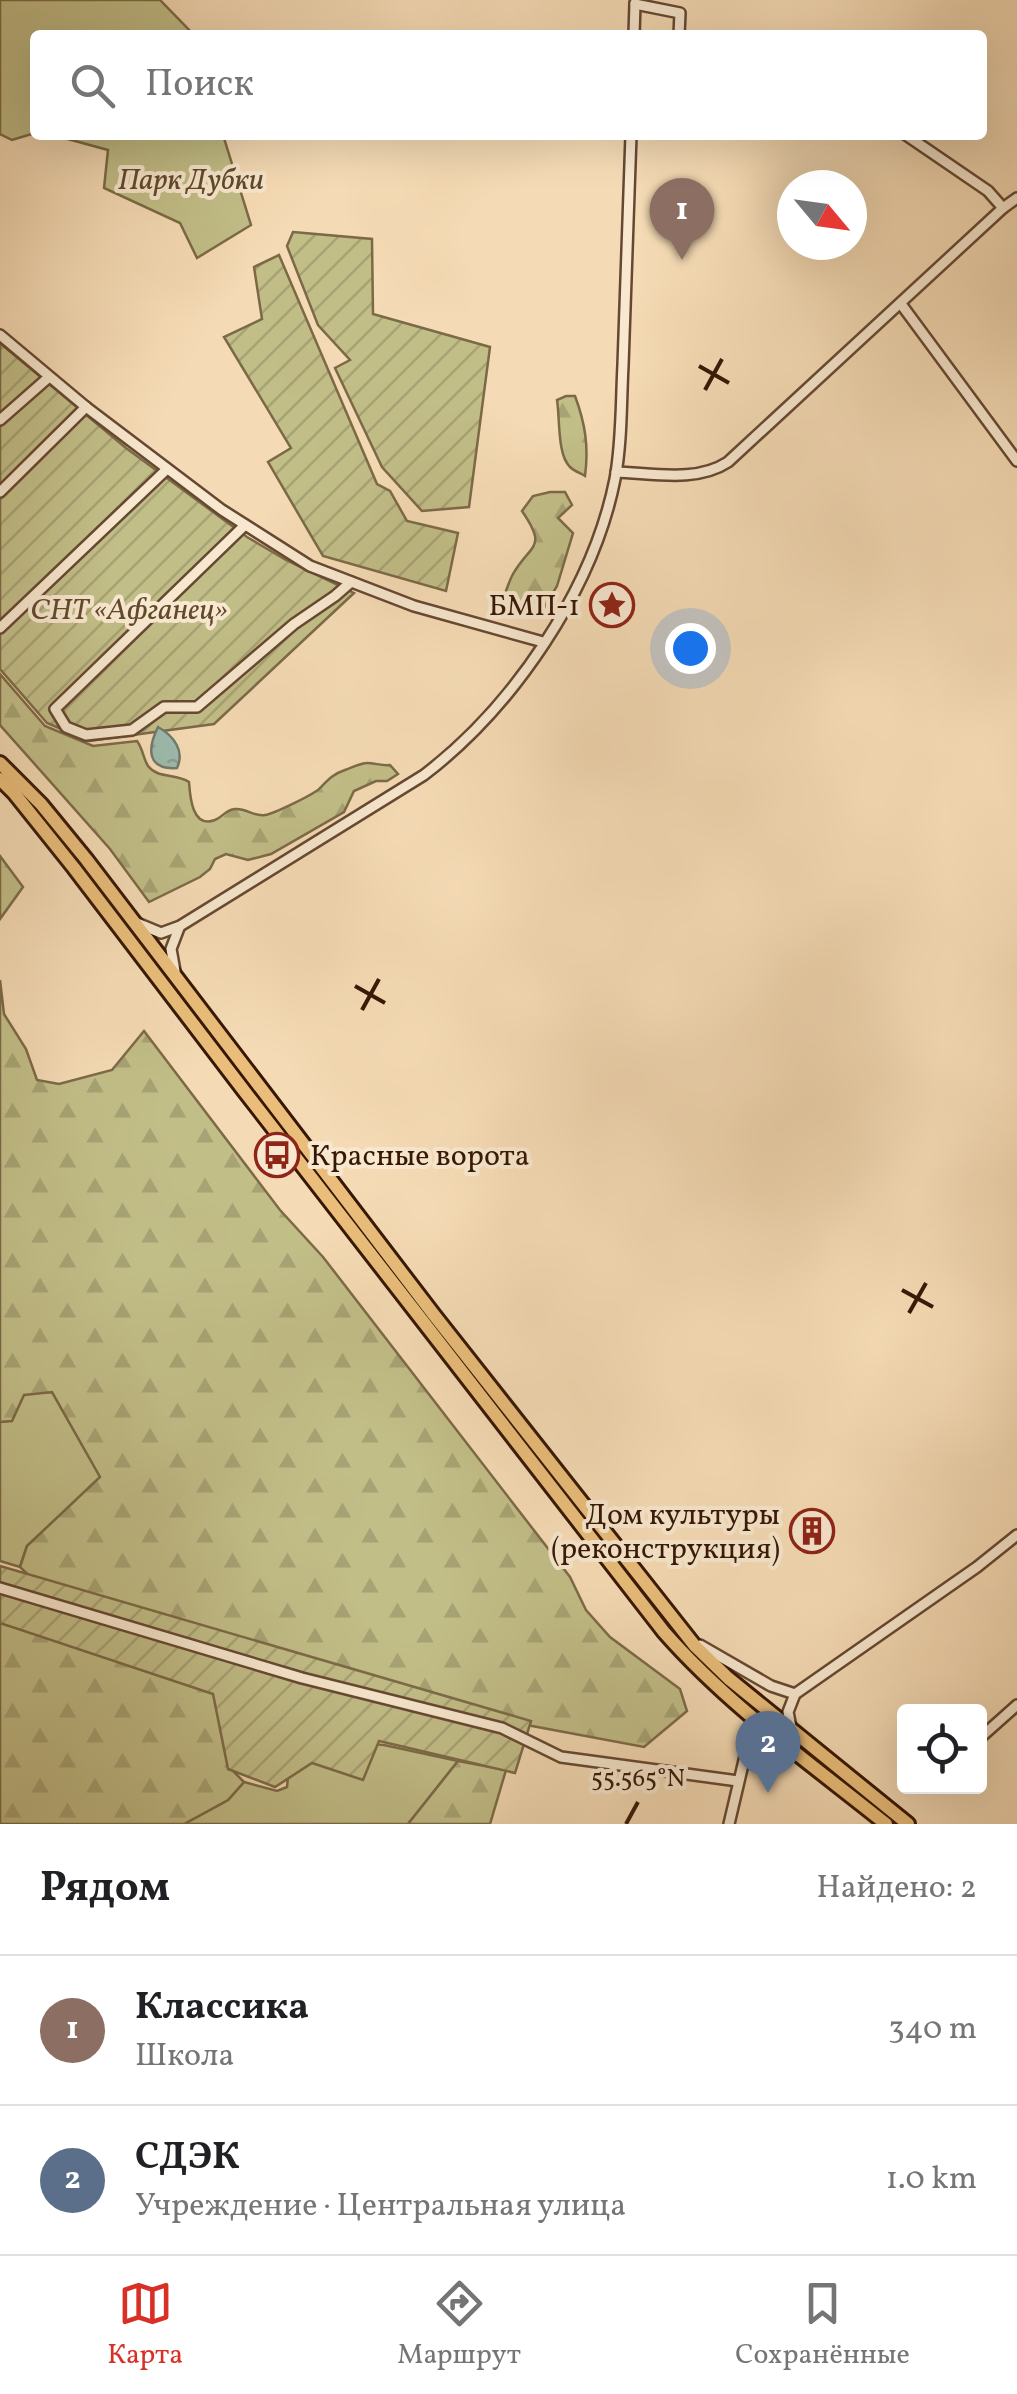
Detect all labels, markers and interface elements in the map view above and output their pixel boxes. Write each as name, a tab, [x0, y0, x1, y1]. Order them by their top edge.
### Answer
search box	[30, 30, 987, 140]
icon: search	[65, 58, 120, 113]
text: Поиск	[145, 59, 254, 112]
park label: Парк Дубки	[118, 160, 264, 202]
north arrow	[777, 170, 867, 260]
pin: 1	[650, 178, 714, 260]
place icon: БМП-1	[589, 582, 635, 628]
place label: БМП-1	[489, 586, 580, 628]
park label: СНТ «Афганец»	[30, 590, 228, 632]
your location	[665, 623, 716, 674]
bus stop icon: Красные ворота	[254, 1132, 300, 1178]
place label: Красные ворота	[310, 1136, 530, 1178]
place label: Дом культуры (реконструкция)	[551, 1495, 780, 1571]
building icon: Дом культуры (реконструкция)	[789, 1508, 835, 1554]
map controls	[897, 1704, 987, 1794]
button: locate	[897, 1704, 987, 1794]
pin: 2	[736, 1710, 800, 1793]
text: 55.565°N	[591, 1762, 685, 1797]
text: Рядом	[40, 1860, 170, 1919]
text: Найдено: 2	[817, 1867, 977, 1911]
text: Классика	[135, 1982, 309, 2035]
text: 1	[66, 2008, 79, 2052]
text: 340 m	[888, 2008, 977, 2052]
text: Школа	[135, 2035, 234, 2079]
text: СДЭК	[135, 2132, 240, 2185]
text: 2	[64, 2158, 81, 2202]
text: 1.0 km	[886, 2158, 977, 2202]
text: Учреждение · Центральная улица	[135, 2185, 626, 2229]
tab: Карта	[107, 2276, 183, 2375]
tab: Маршрут	[397, 2276, 521, 2375]
tab: Сохранённые	[735, 2276, 910, 2375]

